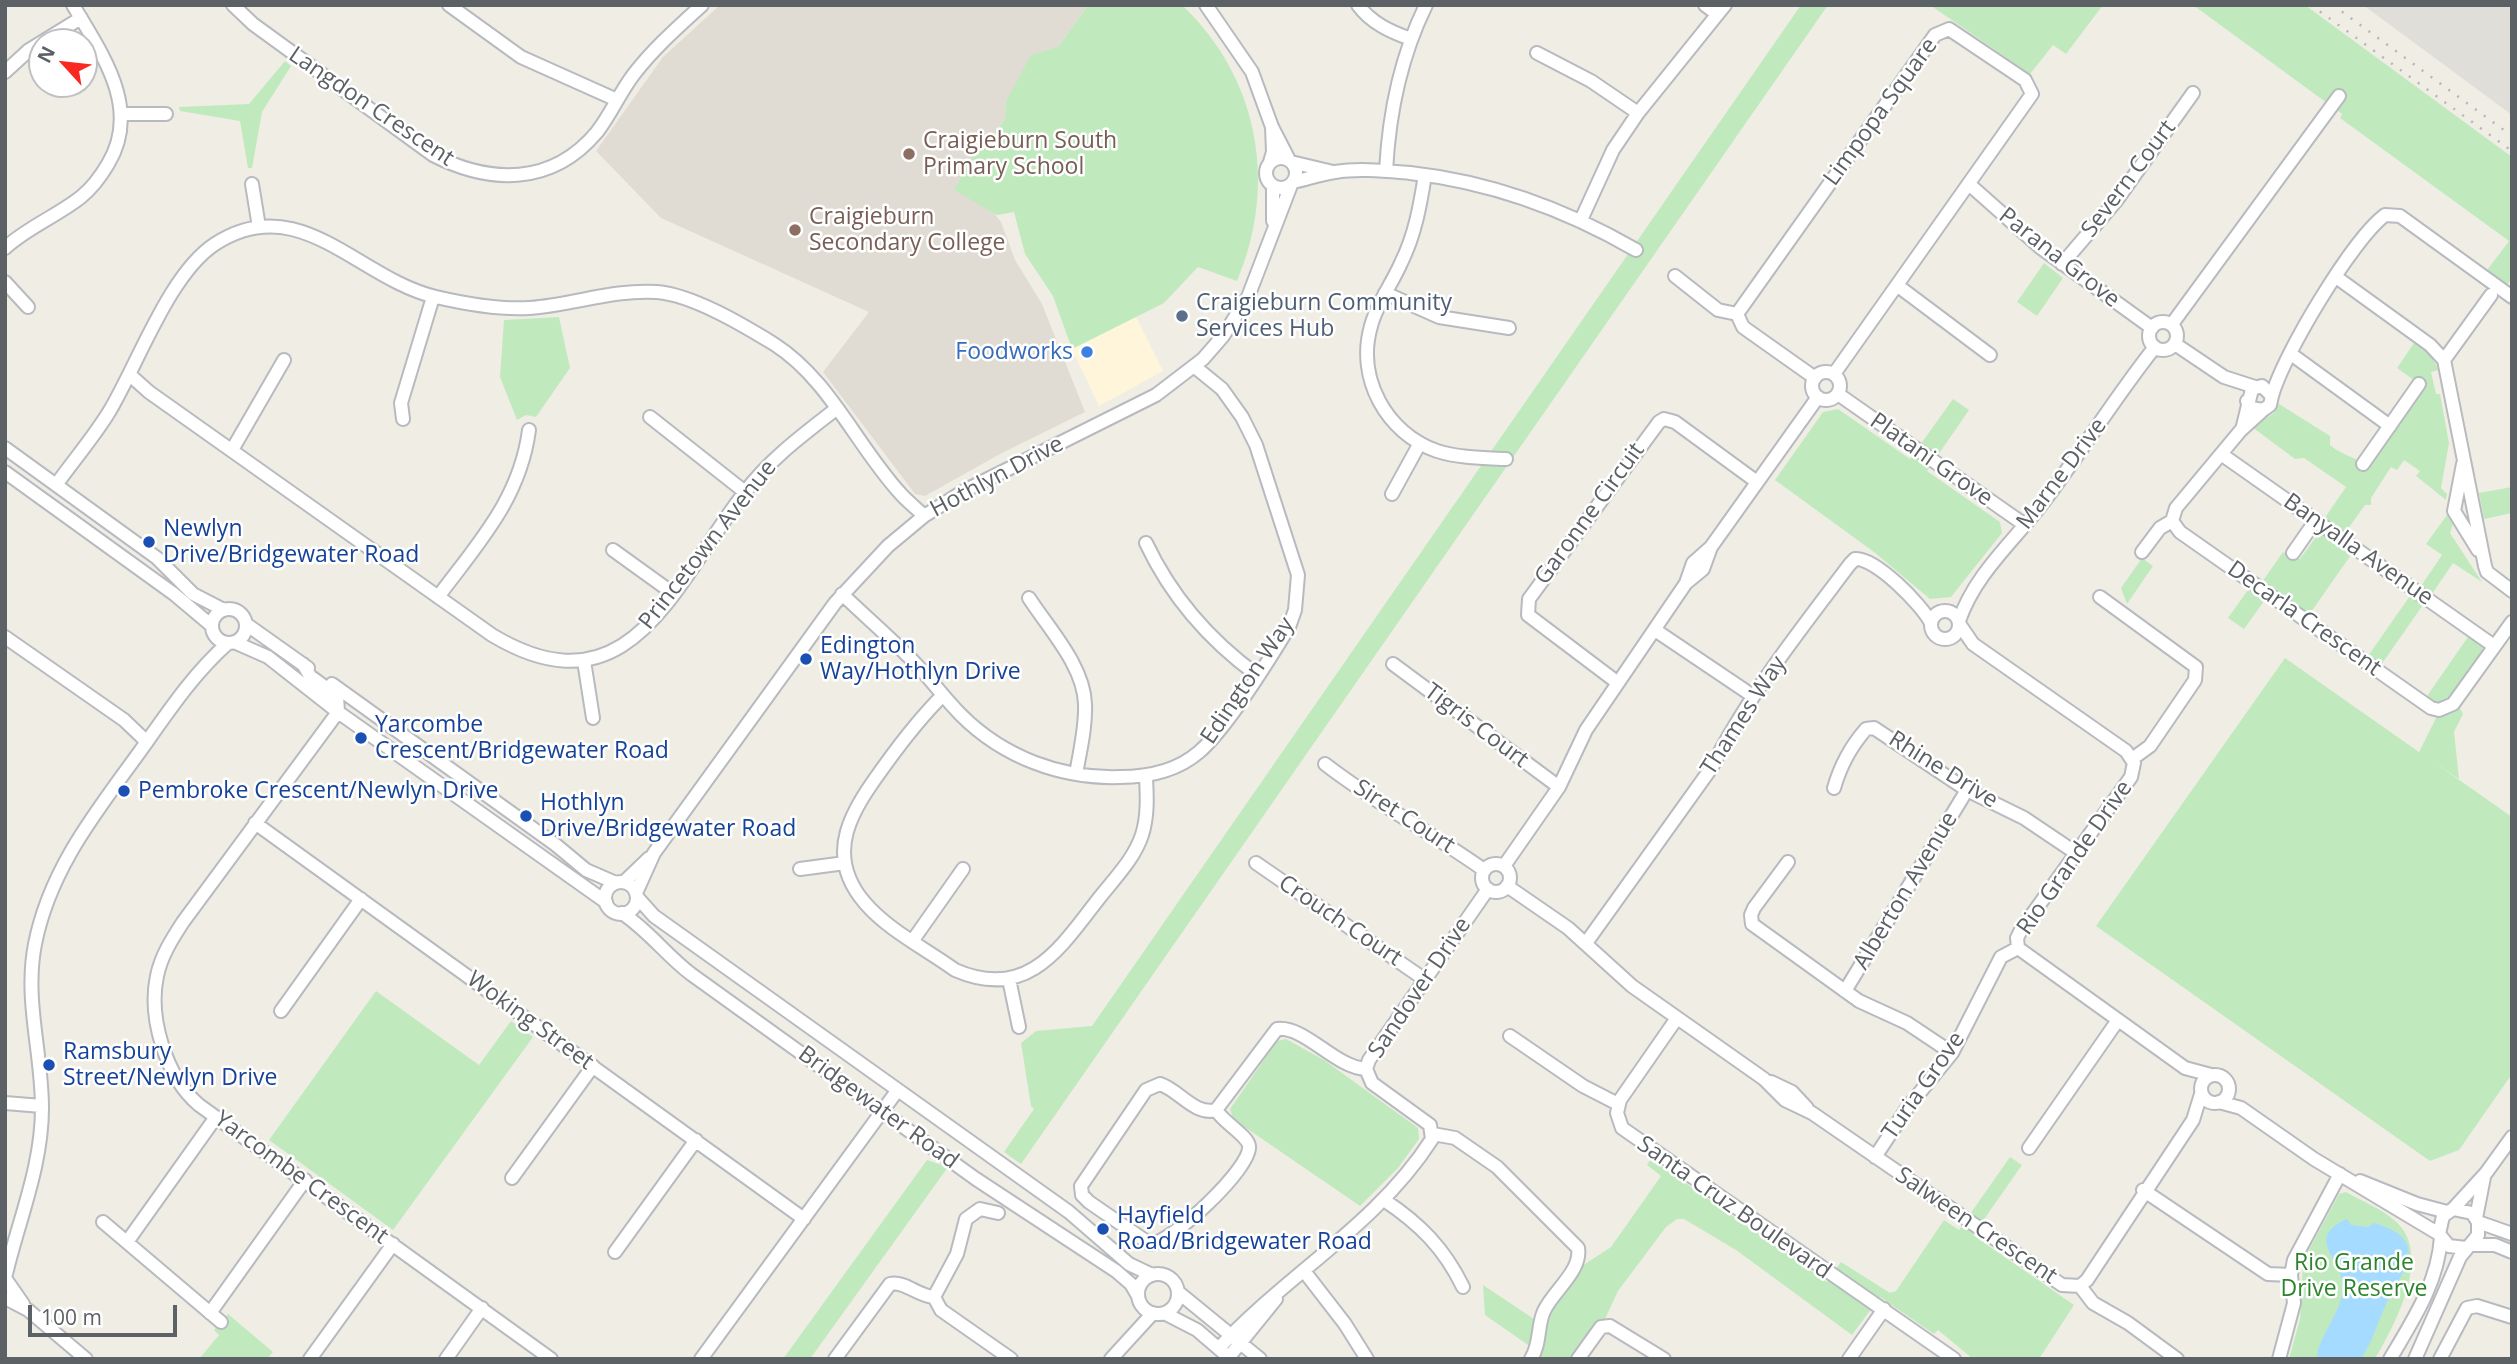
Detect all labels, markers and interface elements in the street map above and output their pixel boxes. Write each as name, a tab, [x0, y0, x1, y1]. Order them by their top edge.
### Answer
north arrow	[28, 28, 98, 98]
street label: Limpopa Square	[1818, 33, 1944, 191]
street label: Langdon Crescent	[283, 41, 459, 173]
text: N	[31, 42, 61, 67]
street label: Severn Court	[2076, 115, 2182, 243]
place label: Craigieburn South Primary School	[923, 127, 1117, 181]
marker: Craigieburn South Primary School	[901, 146, 917, 162]
street label: Parana Grove	[1993, 202, 2125, 314]
place label: Craigieburn Secondary College	[809, 203, 1005, 257]
marker: Craigieburn Secondary College	[787, 222, 803, 238]
place label: Craigieburn Community Services Hub	[1196, 289, 1452, 343]
marker: Craigieburn Community Services Hub	[1174, 308, 1190, 324]
place label: Foodworks	[955, 338, 1073, 366]
marker: Foodworks	[1079, 344, 1095, 360]
street label: Platani Grove	[1864, 407, 1998, 513]
street label: Marne Drive	[2011, 413, 2113, 535]
street label: Hothlyn Drive	[926, 430, 1068, 524]
street label: Garonne Circuit	[1529, 438, 1651, 590]
street label: Princetown Avenue	[633, 455, 783, 635]
street label: Banyalla Avenue	[2278, 488, 2438, 612]
place label: Newlyn Drive/Bridgewater Road	[163, 515, 419, 569]
marker: Newlyn Drive/Bridgewater Road	[141, 534, 157, 550]
street label: Decarla Crescent	[2222, 556, 2386, 682]
street label: Edington Way	[1195, 612, 1301, 750]
place label: Edington Way/Hothlyn Drive	[820, 632, 1021, 686]
marker: Edington Way/Hothlyn Drive	[798, 651, 814, 667]
street label: Thames Way	[1695, 651, 1793, 781]
street label: Tigris Court	[1419, 678, 1533, 774]
place label: Yarcombe Crescent/Bridgewater Road	[375, 711, 669, 765]
street label: Rhine Drive	[1883, 726, 2003, 814]
marker: Yarcombe Crescent/Bridgewater Road	[353, 730, 369, 746]
street label: Siret Court	[1348, 774, 1460, 860]
street label: Rio Grande Drive	[2011, 776, 2139, 940]
place label: Pembroke Crescent/Newlyn Drive	[138, 777, 499, 805]
marker: Pembroke Crescent/Newlyn Drive	[116, 783, 132, 799]
place label: Hothlyn Drive/Bridgewater Road	[540, 789, 796, 843]
street label: Alberton Avenue	[1848, 807, 1964, 975]
marker: Hothlyn Drive/Bridgewater Road	[518, 808, 534, 824]
street label: Crouch Court	[1273, 870, 1407, 972]
street label: Sandover Drive	[1363, 913, 1477, 1063]
street label: Woking Street	[461, 966, 599, 1076]
street label: Turia Grove	[1877, 1027, 1971, 1145]
place label: Ramsbury Street/Newlyn Drive	[63, 1038, 277, 1092]
street label: Bridgewater Road	[792, 1041, 964, 1175]
marker: Ramsbury Street/Newlyn Drive	[41, 1057, 57, 1073]
street label: Yarcombe Crescent	[209, 1106, 393, 1250]
street label: Santa Cruz Boulevard	[1632, 1131, 1836, 1285]
street label: Salween Crescent	[1890, 1162, 2062, 1290]
place label: Hayfield Road/Bridgewater Road	[1117, 1202, 1372, 1256]
marker: Hayfield Road/Bridgewater Road	[1095, 1221, 1111, 1237]
park label: Rio Grande Drive Reserve	[2280, 1249, 2428, 1303]
scale bar	[32, 1290, 180, 1334]
text: 100 m	[41, 1303, 102, 1331]

